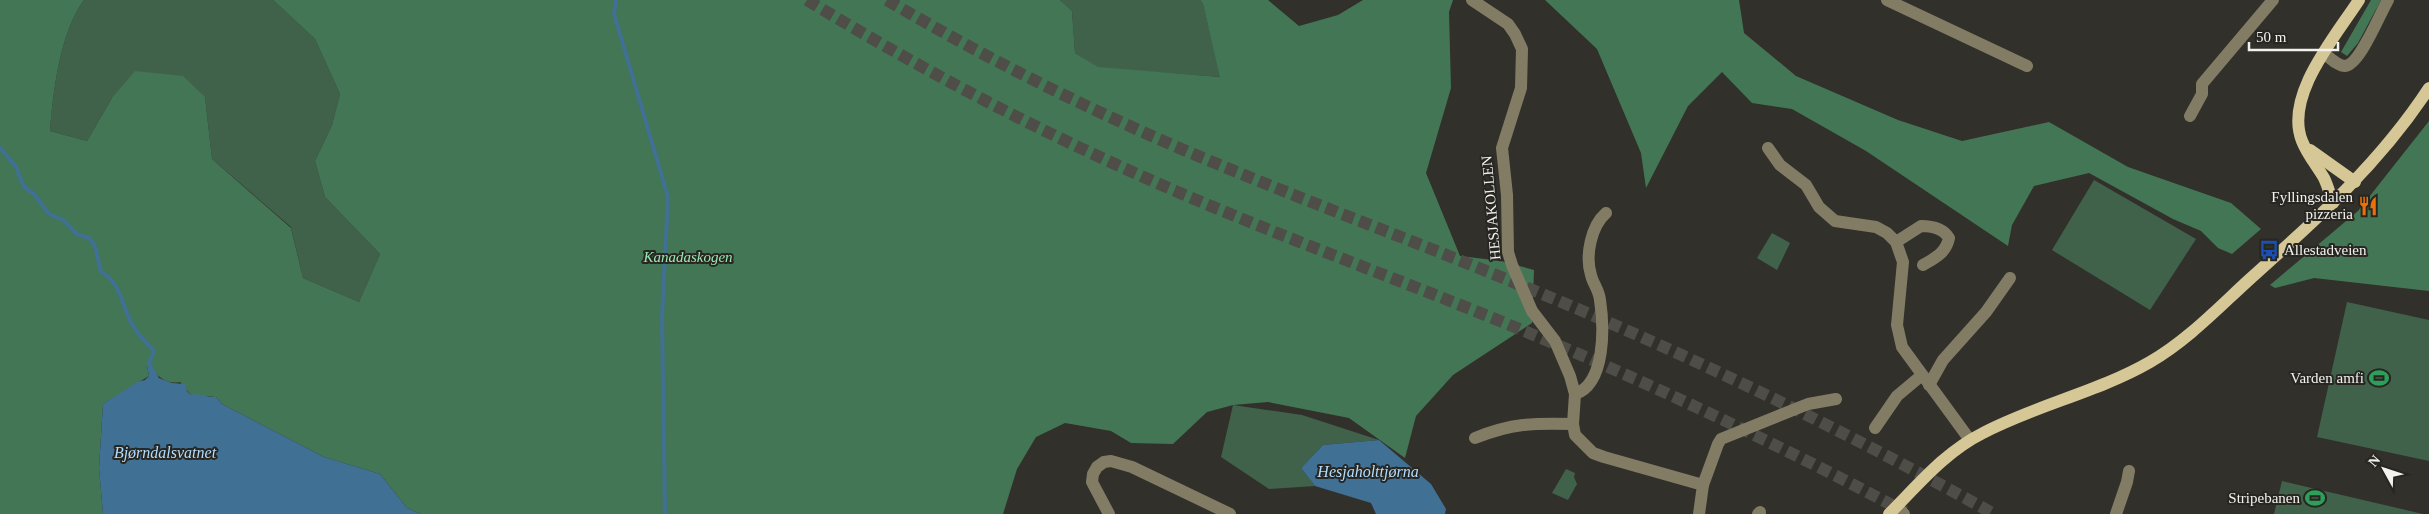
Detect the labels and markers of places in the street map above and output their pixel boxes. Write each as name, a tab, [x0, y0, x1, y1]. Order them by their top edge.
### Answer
place label: Fyllingsdalen pizzeria	[2271, 189, 2353, 222]
restaurant icon: Fyllingsdalen pizzeria	[2357, 195, 2379, 217]
bus stop icon: Allestadveien	[2258, 239, 2280, 261]
place label: Allestadveien	[2284, 242, 2367, 258]
sports icon: Varden amfi	[2368, 367, 2390, 389]
place label: Varden amfi	[2290, 370, 2364, 386]
sports icon: Stripebanen	[2304, 487, 2326, 509]
place label: Stripebanen	[2228, 490, 2300, 506]

